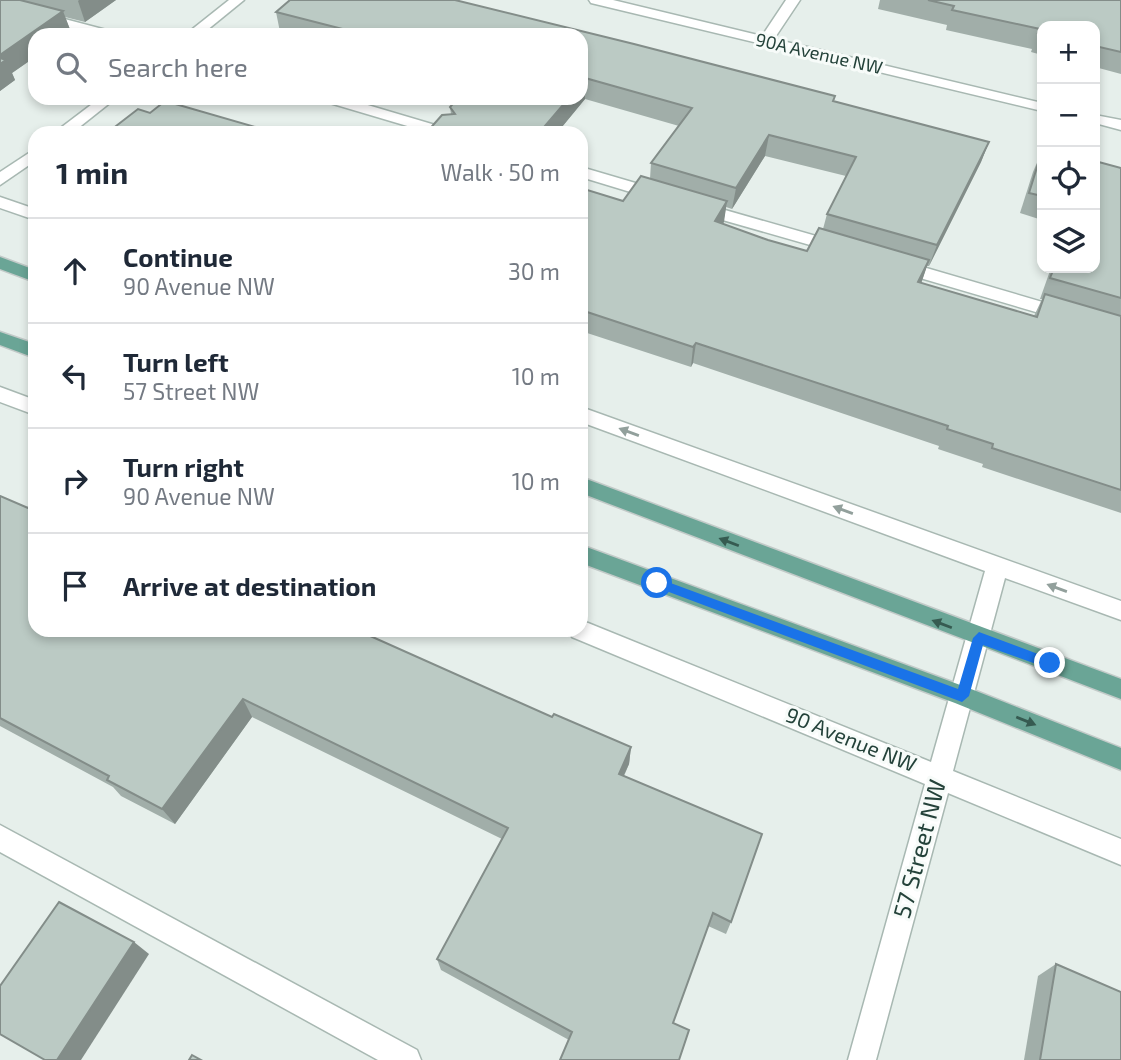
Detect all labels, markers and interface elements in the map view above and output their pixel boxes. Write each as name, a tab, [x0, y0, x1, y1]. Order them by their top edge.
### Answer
map controls	[1037, 21, 1100, 273]
button: +	[1037, 21, 1100, 84]
search box	[28, 28, 588, 105]
street label: 90A Avenue NW	[754, 28, 885, 78]
icon: search	[52, 48, 90, 86]
text: Search here	[108, 51, 248, 82]
button: −	[1037, 84, 1100, 147]
button: locate	[1037, 147, 1100, 210]
text: 1 min	[56, 154, 128, 190]
text: Walk · 50 m	[440, 158, 560, 186]
button: layers	[1037, 210, 1100, 273]
text: Continue	[123, 241, 233, 272]
icon: ahead	[56, 252, 94, 290]
text: 30 m	[508, 257, 560, 285]
text: 90 Avenue NW	[123, 272, 275, 300]
text: Turn left	[123, 346, 229, 377]
icon: left	[56, 357, 94, 395]
text: 10 m	[512, 362, 560, 390]
text: 57 Street NW	[123, 377, 259, 405]
one-way arrow	[619, 426, 640, 437]
text: Turn right	[123, 451, 244, 482]
icon: right	[56, 462, 94, 500]
text: 10 m	[512, 467, 560, 495]
text: 90 Avenue NW	[123, 482, 275, 510]
one-way arrow	[833, 504, 854, 515]
one-way arrow	[719, 537, 740, 548]
icon: arrive	[56, 567, 94, 605]
route start	[641, 567, 672, 598]
text: Arrive at destination	[123, 570, 376, 601]
one-way arrow	[1046, 582, 1067, 593]
one-way arrow	[931, 618, 952, 629]
route end	[1034, 647, 1065, 678]
street label: 90 Avenue NW	[783, 701, 921, 776]
one-way arrow	[1016, 716, 1037, 727]
street label: 57 Street NW	[886, 776, 951, 921]

